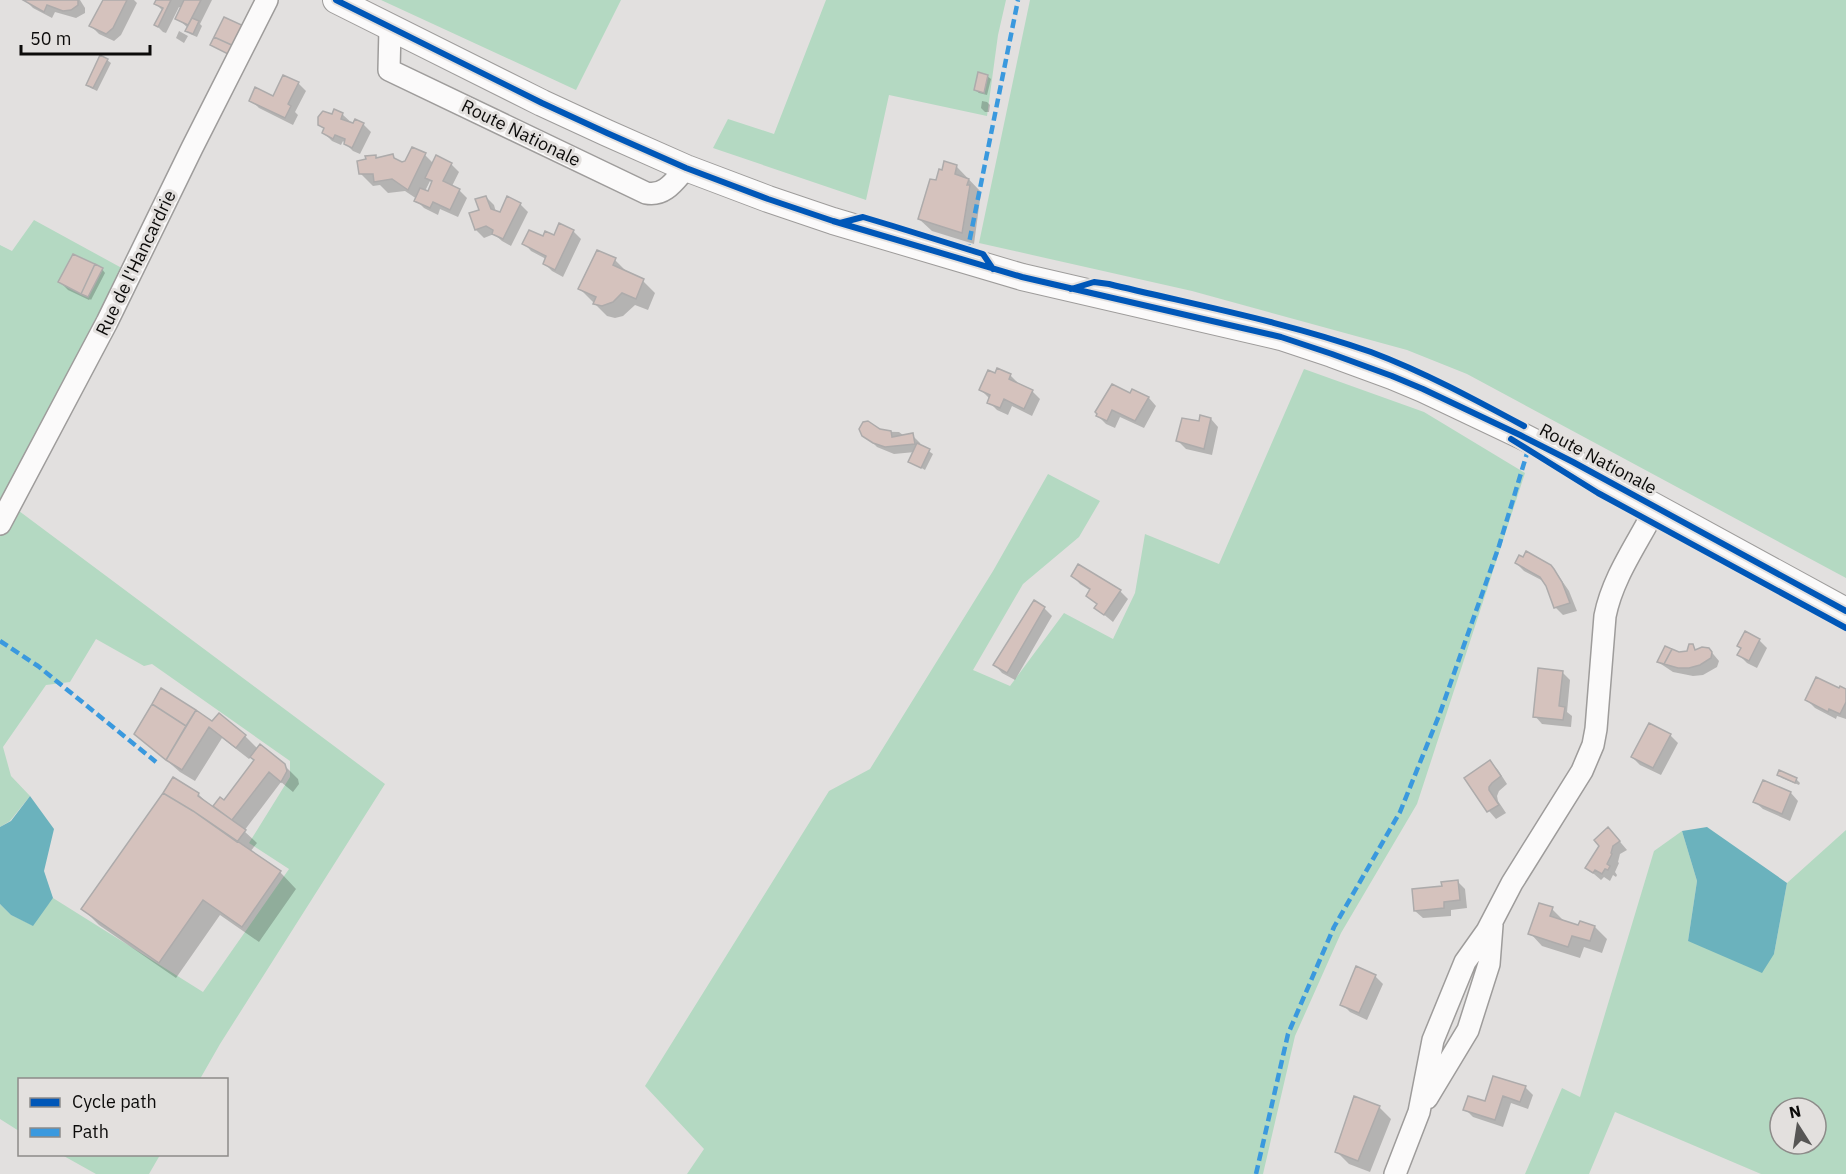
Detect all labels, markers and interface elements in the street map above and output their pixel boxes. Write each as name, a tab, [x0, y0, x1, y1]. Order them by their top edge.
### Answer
scale bar	[21, 18, 150, 56]
text: 50 m	[30, 27, 72, 50]
street label: Route Nationale	[458, 94, 585, 171]
street label: Rue de l'Hancardrie	[90, 186, 181, 339]
street label: Route Nationale	[1536, 418, 1661, 499]
legend	[18, 1078, 228, 1156]
text: Cycle path	[72, 1090, 157, 1113]
north arrow	[1768, 1096, 1828, 1156]
text: N	[1787, 1100, 1803, 1122]
text: Path	[72, 1120, 109, 1143]

